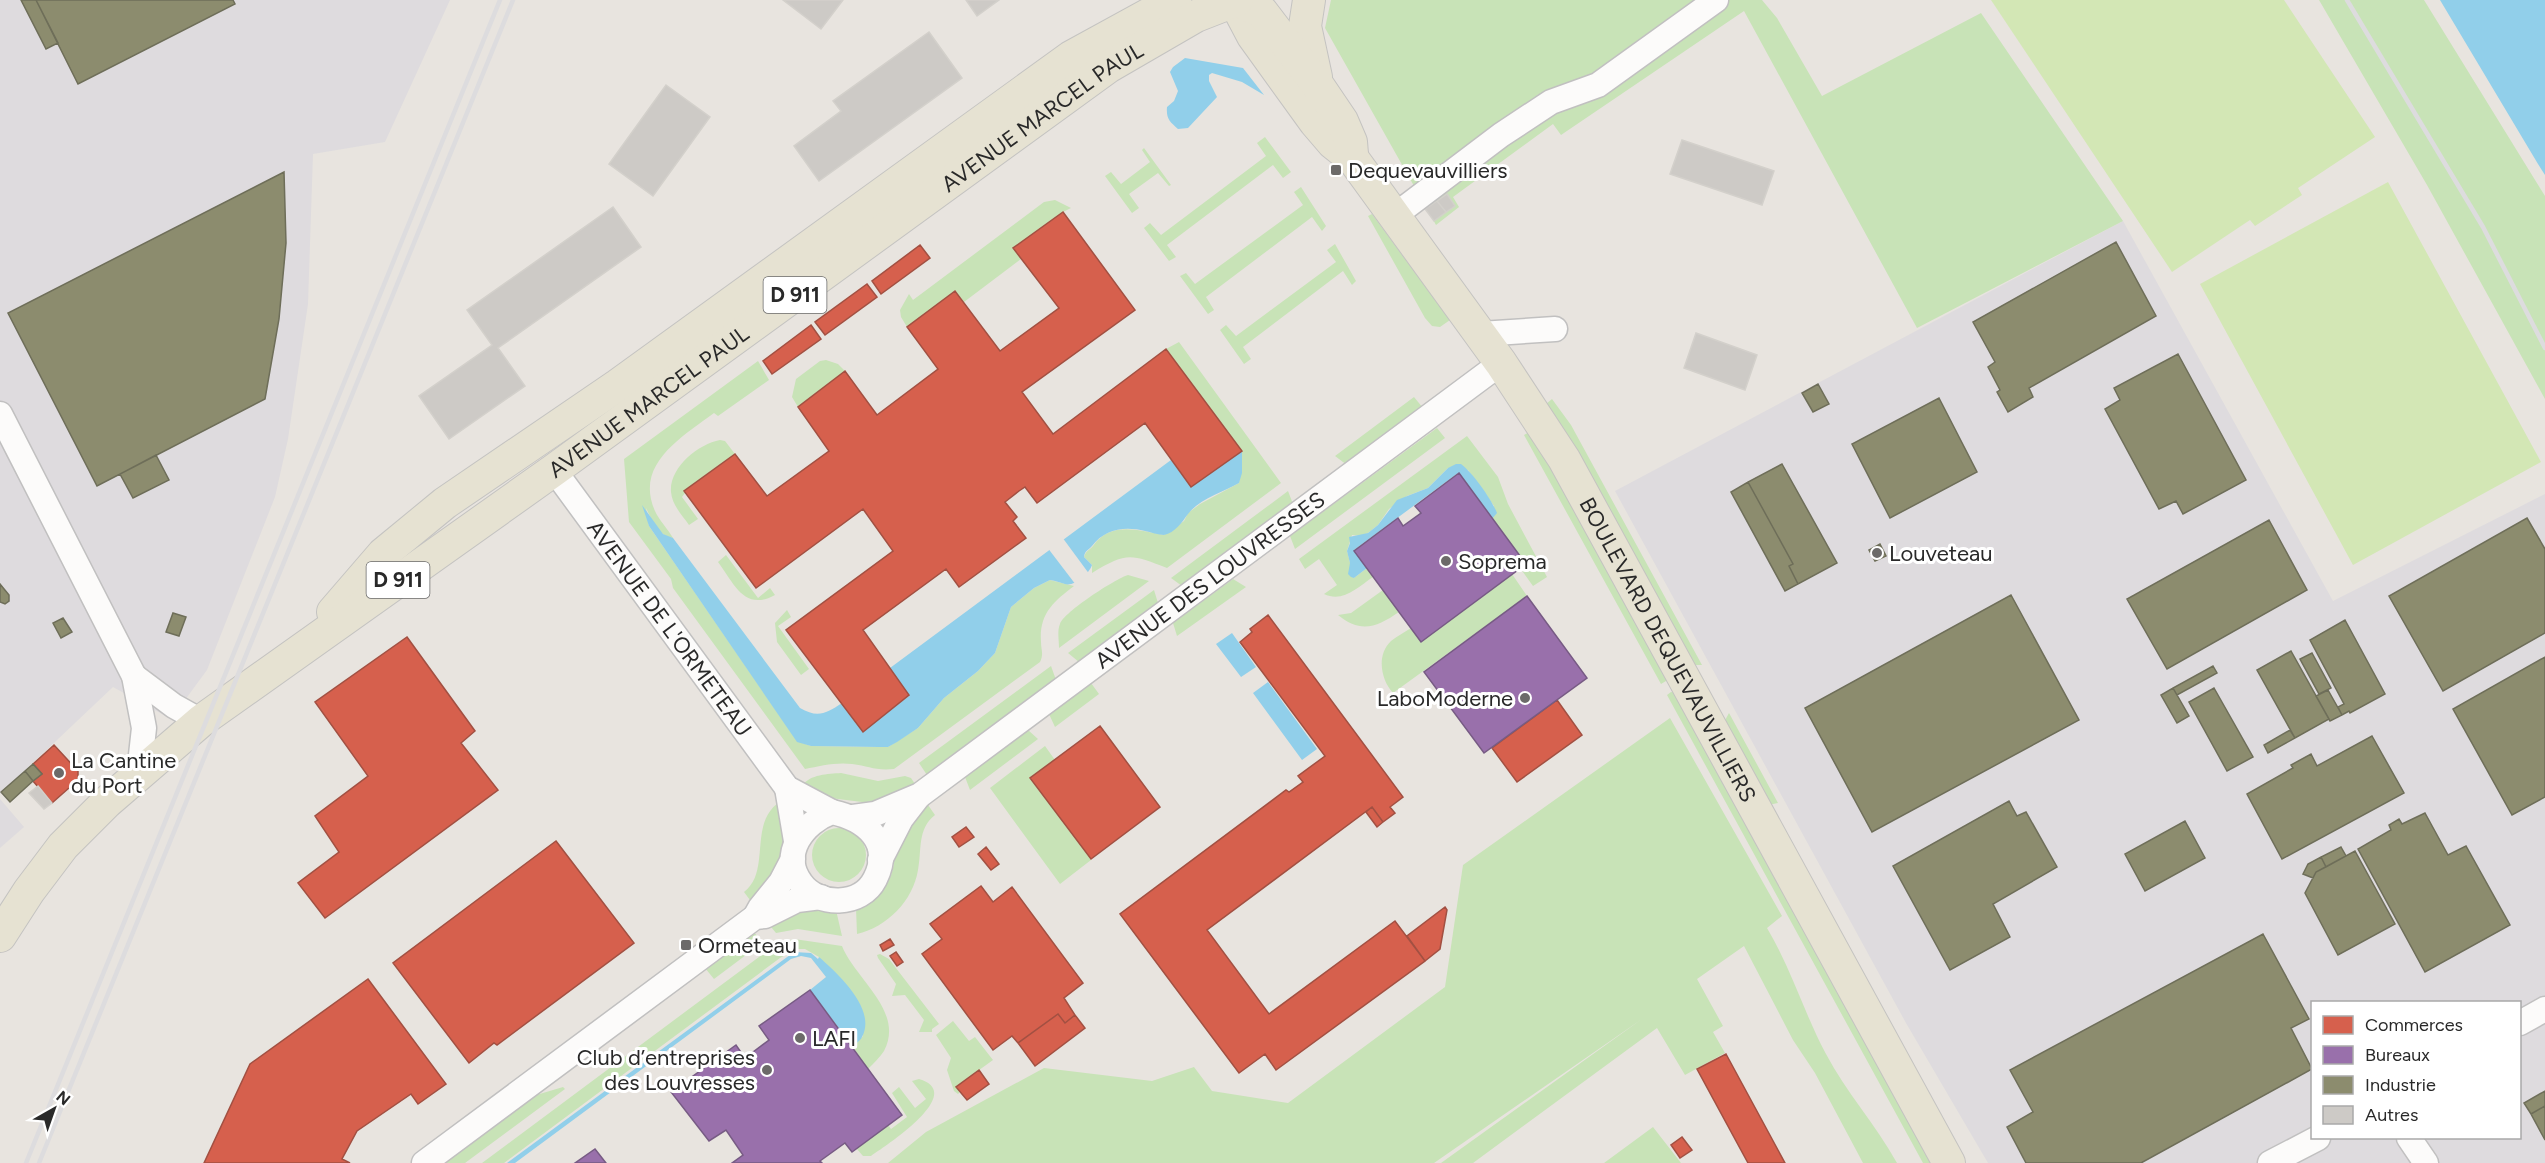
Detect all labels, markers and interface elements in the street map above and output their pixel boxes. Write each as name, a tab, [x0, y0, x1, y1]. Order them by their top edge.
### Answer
street label: AVENUE MARCEL PAUL	[936, 36, 1148, 198]
place label: Dequevauvilliers	[1348, 157, 1508, 184]
marker: Dequevauvilliers	[1329, 163, 1343, 177]
road number: D 911	[764, 277, 826, 313]
street label: AVENUE MARCEL PAUL	[543, 320, 754, 484]
street label: AVENUE DES LOUVRESSES	[1090, 486, 1330, 674]
street label: BOULEVARD DEQUEVAUVILLIERS	[1574, 493, 1762, 807]
street label: AVENUE DE L'ORMETEAU	[581, 515, 757, 742]
place label: Louveteau	[1889, 540, 1992, 567]
marker: Louveteau	[1870, 546, 1884, 560]
place label: Soprema	[1458, 548, 1547, 575]
marker: Soprema	[1439, 554, 1453, 568]
road number: D 911	[366, 562, 430, 598]
place label: LaboModerne	[1377, 685, 1513, 712]
marker: LaboModerne	[1518, 691, 1532, 705]
place label: La Cantine du Port	[71, 747, 176, 799]
marker: La Cantine du Port	[52, 766, 66, 780]
place label: Ormeteau	[698, 932, 797, 959]
marker: Ormeteau	[679, 938, 693, 952]
legend	[2311, 1001, 2521, 1139]
text: Commerces	[2365, 1014, 2463, 1036]
place label: LAFI	[812, 1025, 856, 1052]
marker: LAFI	[793, 1031, 807, 1045]
place label: Club d’entreprises des Louvresses	[577, 1044, 755, 1096]
text: Bureaux	[2365, 1044, 2430, 1066]
marker: Club d’entreprises des Louvresses	[760, 1063, 774, 1077]
text: Industrie	[2365, 1074, 2436, 1096]
north arrow	[24, 1079, 84, 1139]
text: N	[52, 1087, 74, 1109]
text: Autres	[2365, 1104, 2418, 1126]

